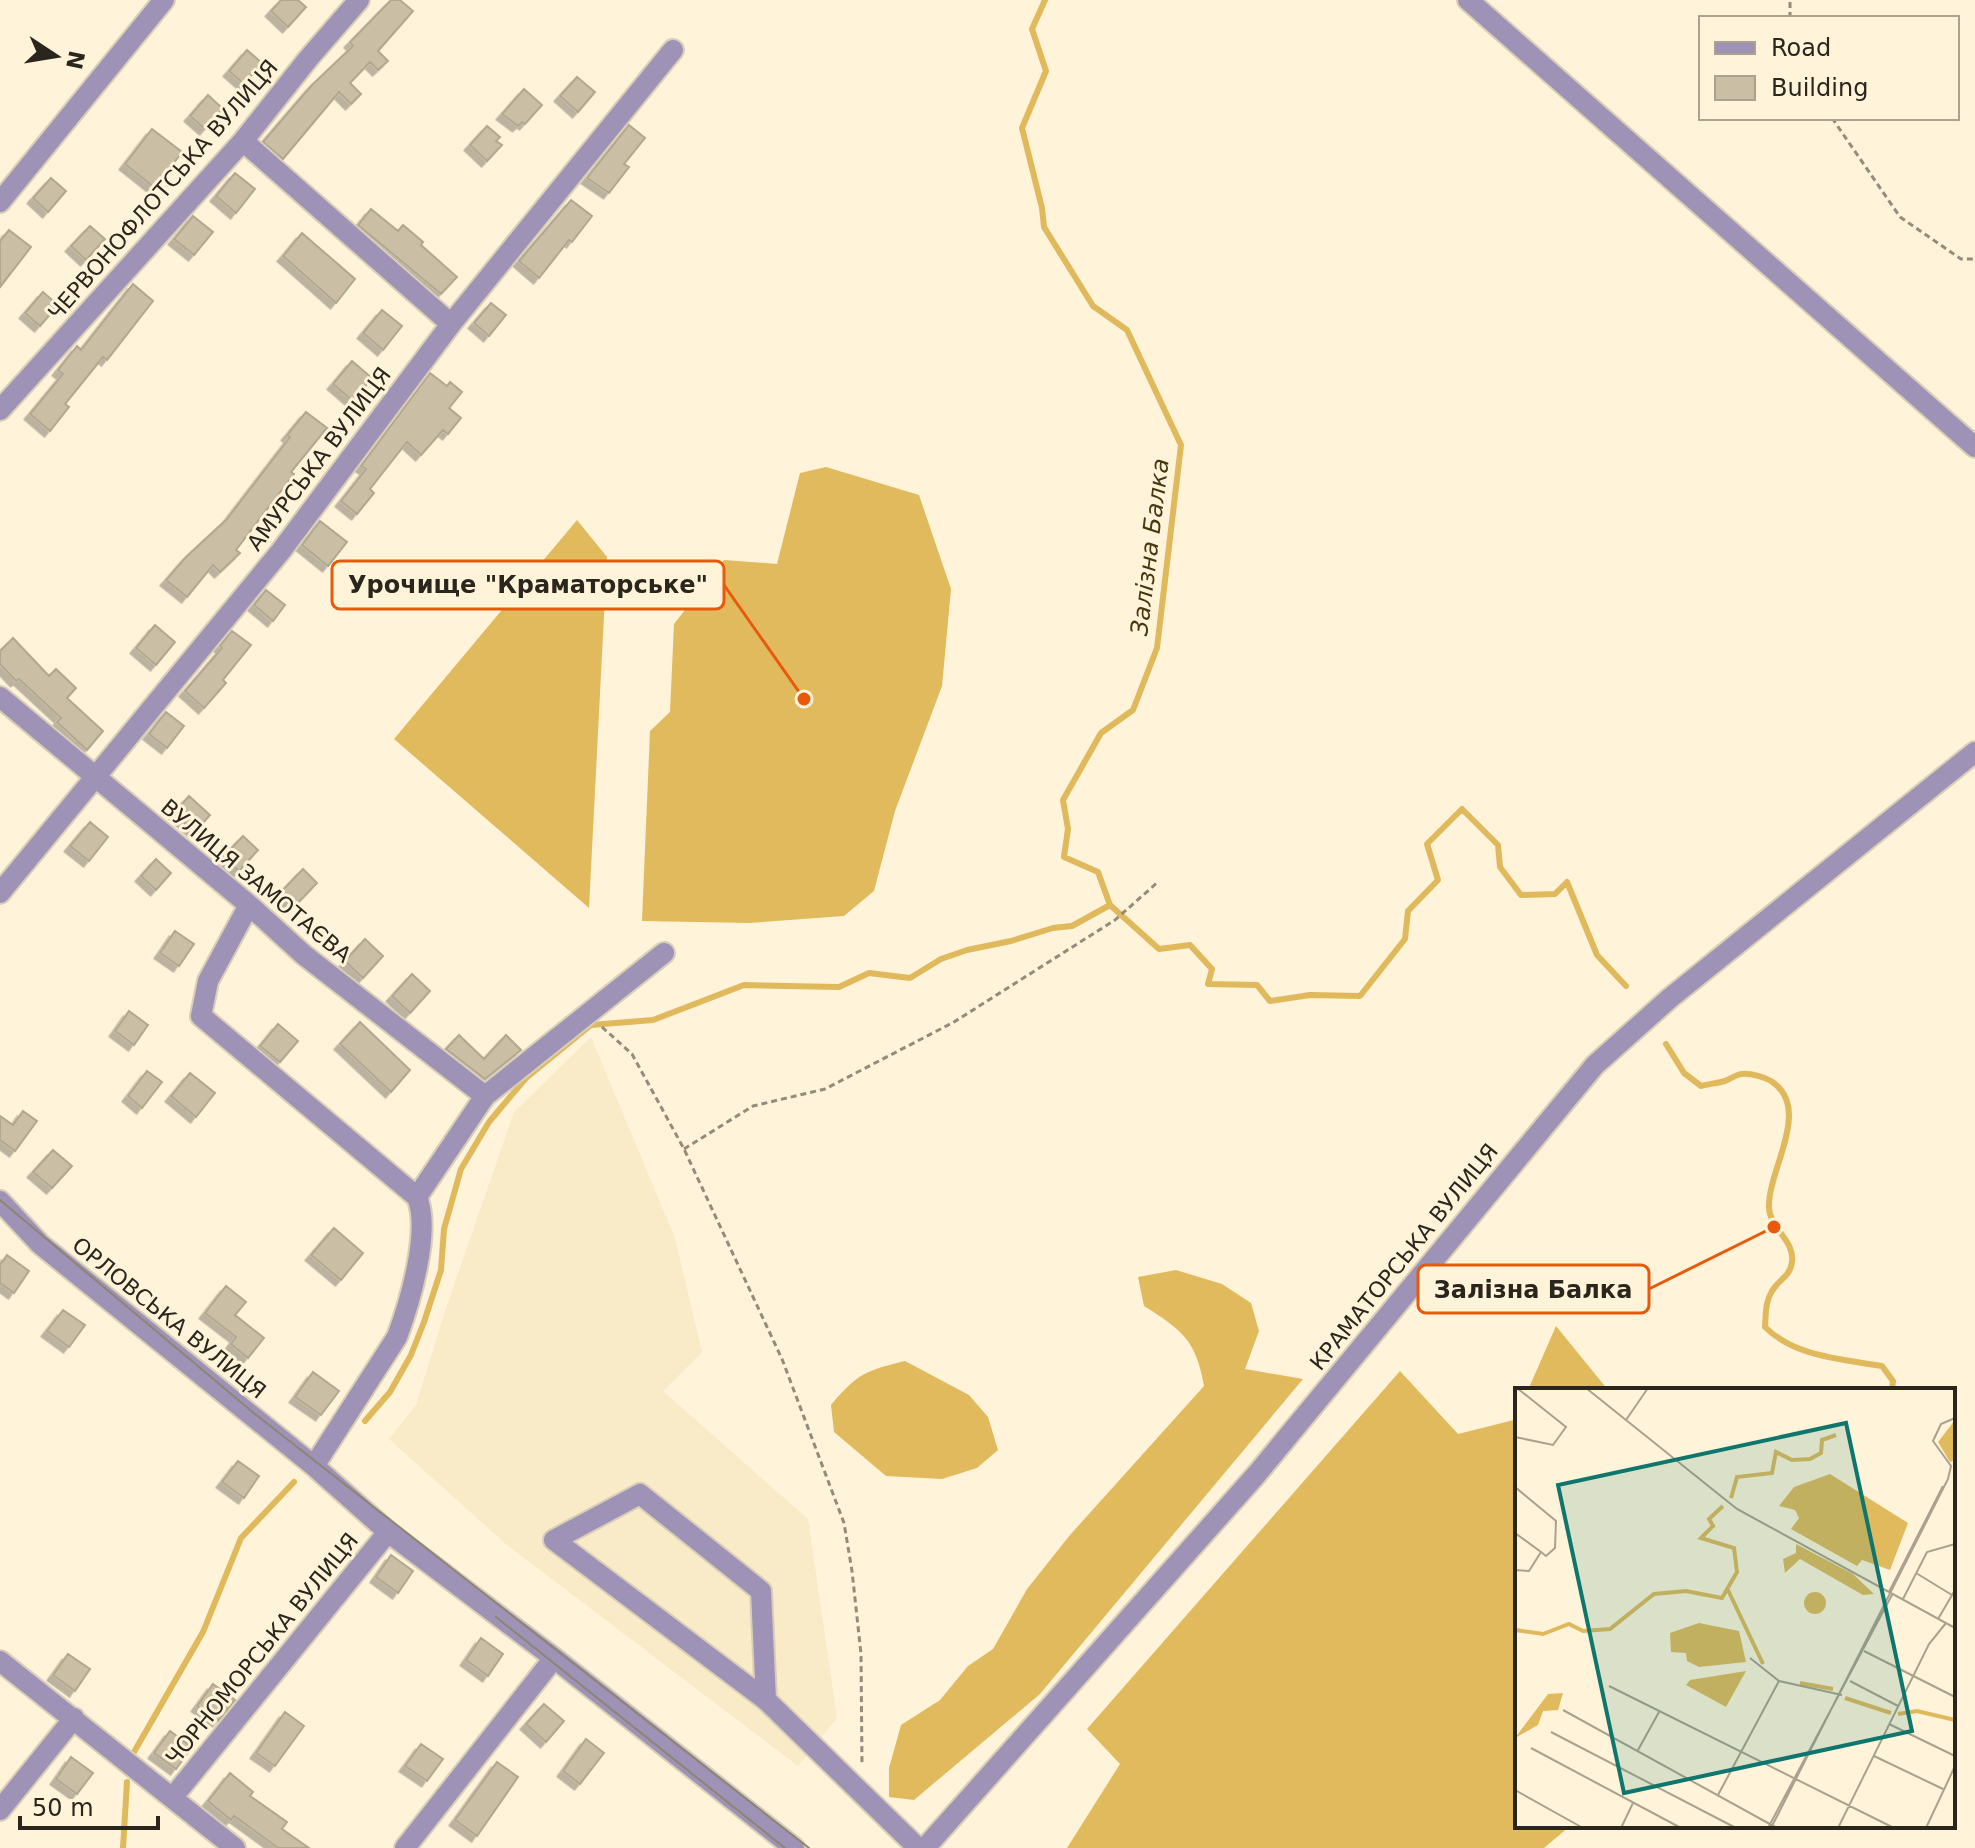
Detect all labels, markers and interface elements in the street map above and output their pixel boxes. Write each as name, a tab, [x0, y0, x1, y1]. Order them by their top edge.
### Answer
north arrow	[16, 16, 96, 96]
legend	[1699, 16, 1959, 120]
text: Road	[1771, 34, 1831, 62]
text: N	[61, 48, 89, 72]
street label: ЧЕРВОНОФЛОТСЬКА ВУЛИЦЯ	[43, 55, 283, 325]
text: Building	[1771, 74, 1868, 102]
street label: АМУРСЬКА ВУЛИЦЯ	[242, 363, 396, 555]
water label: Залізна Балка	[1125, 457, 1175, 637]
callout: Урочище "Краматорське"	[332, 561, 724, 609]
text: Урочище "Краматорське"	[348, 571, 708, 599]
street label: ВУЛИЦЯ ЗАМОТАЄВА	[156, 794, 356, 968]
street label: КРАМАТОРСЬКА ВУЛИЦЯ	[1305, 1139, 1503, 1375]
street label: ОРЛОВСЬКА ВУЛИЦЯ	[67, 1232, 271, 1404]
callout: Залізна Балка	[1418, 1265, 1649, 1313]
text: Залізна Балка	[1434, 1276, 1632, 1304]
inset map	[1515, 1388, 1955, 1828]
street label: ЧОРНОМОРСЬКА ВУЛИЦЯ	[161, 1528, 363, 1770]
scale bar	[20, 1780, 158, 1830]
text: 50 m	[32, 1794, 94, 1822]

